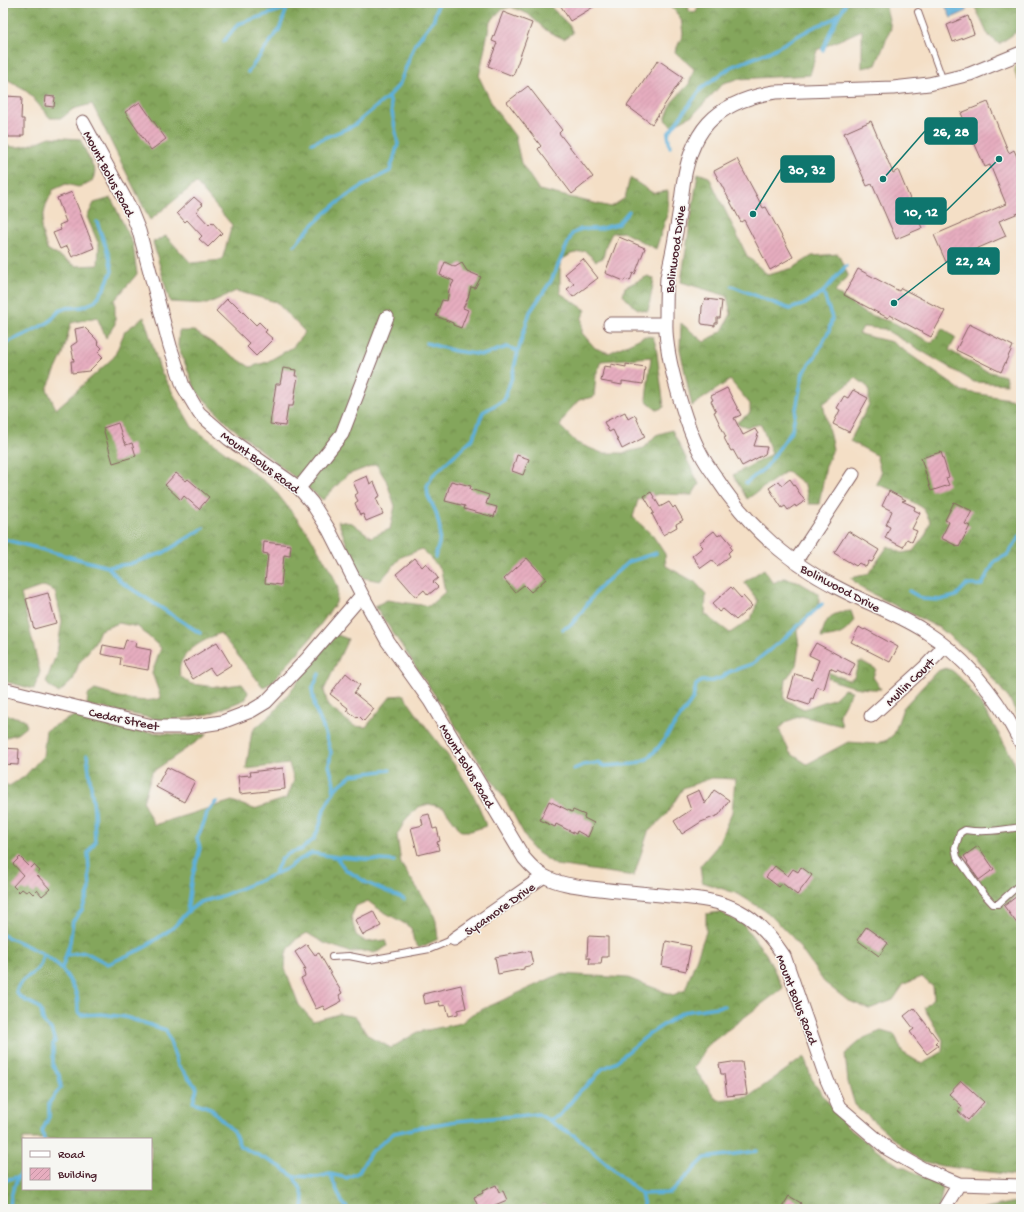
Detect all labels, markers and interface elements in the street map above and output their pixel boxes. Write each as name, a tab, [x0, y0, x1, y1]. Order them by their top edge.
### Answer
callout: 26, 28	[925, 118, 977, 144]
text: 26, 28	[933, 125, 969, 142]
street label: Mount Bolus Road	[79, 129, 137, 221]
callout: 30, 32	[781, 156, 834, 182]
text: 30, 32	[787, 163, 826, 180]
callout: 10, 12	[896, 198, 946, 224]
street label: Bolinwood Drive	[663, 205, 690, 295]
text: 10, 12	[903, 205, 938, 222]
callout: 22, 24	[948, 248, 999, 274]
text: 22, 24	[956, 254, 991, 271]
street label: Mount Bolus Road	[217, 428, 303, 498]
street label: Bolinwood Drive	[797, 561, 882, 617]
street label: Mullin Court	[883, 654, 940, 710]
street label: Cedar Street	[87, 706, 161, 736]
street label: Mount Bolus Road	[435, 722, 497, 812]
street label: Sycamore Drive	[462, 880, 539, 940]
street label: Mount Bolus Road	[772, 953, 820, 1048]
legend	[22, 1138, 152, 1190]
text: Road	[58, 1149, 85, 1163]
text: Building	[57, 1169, 97, 1183]

